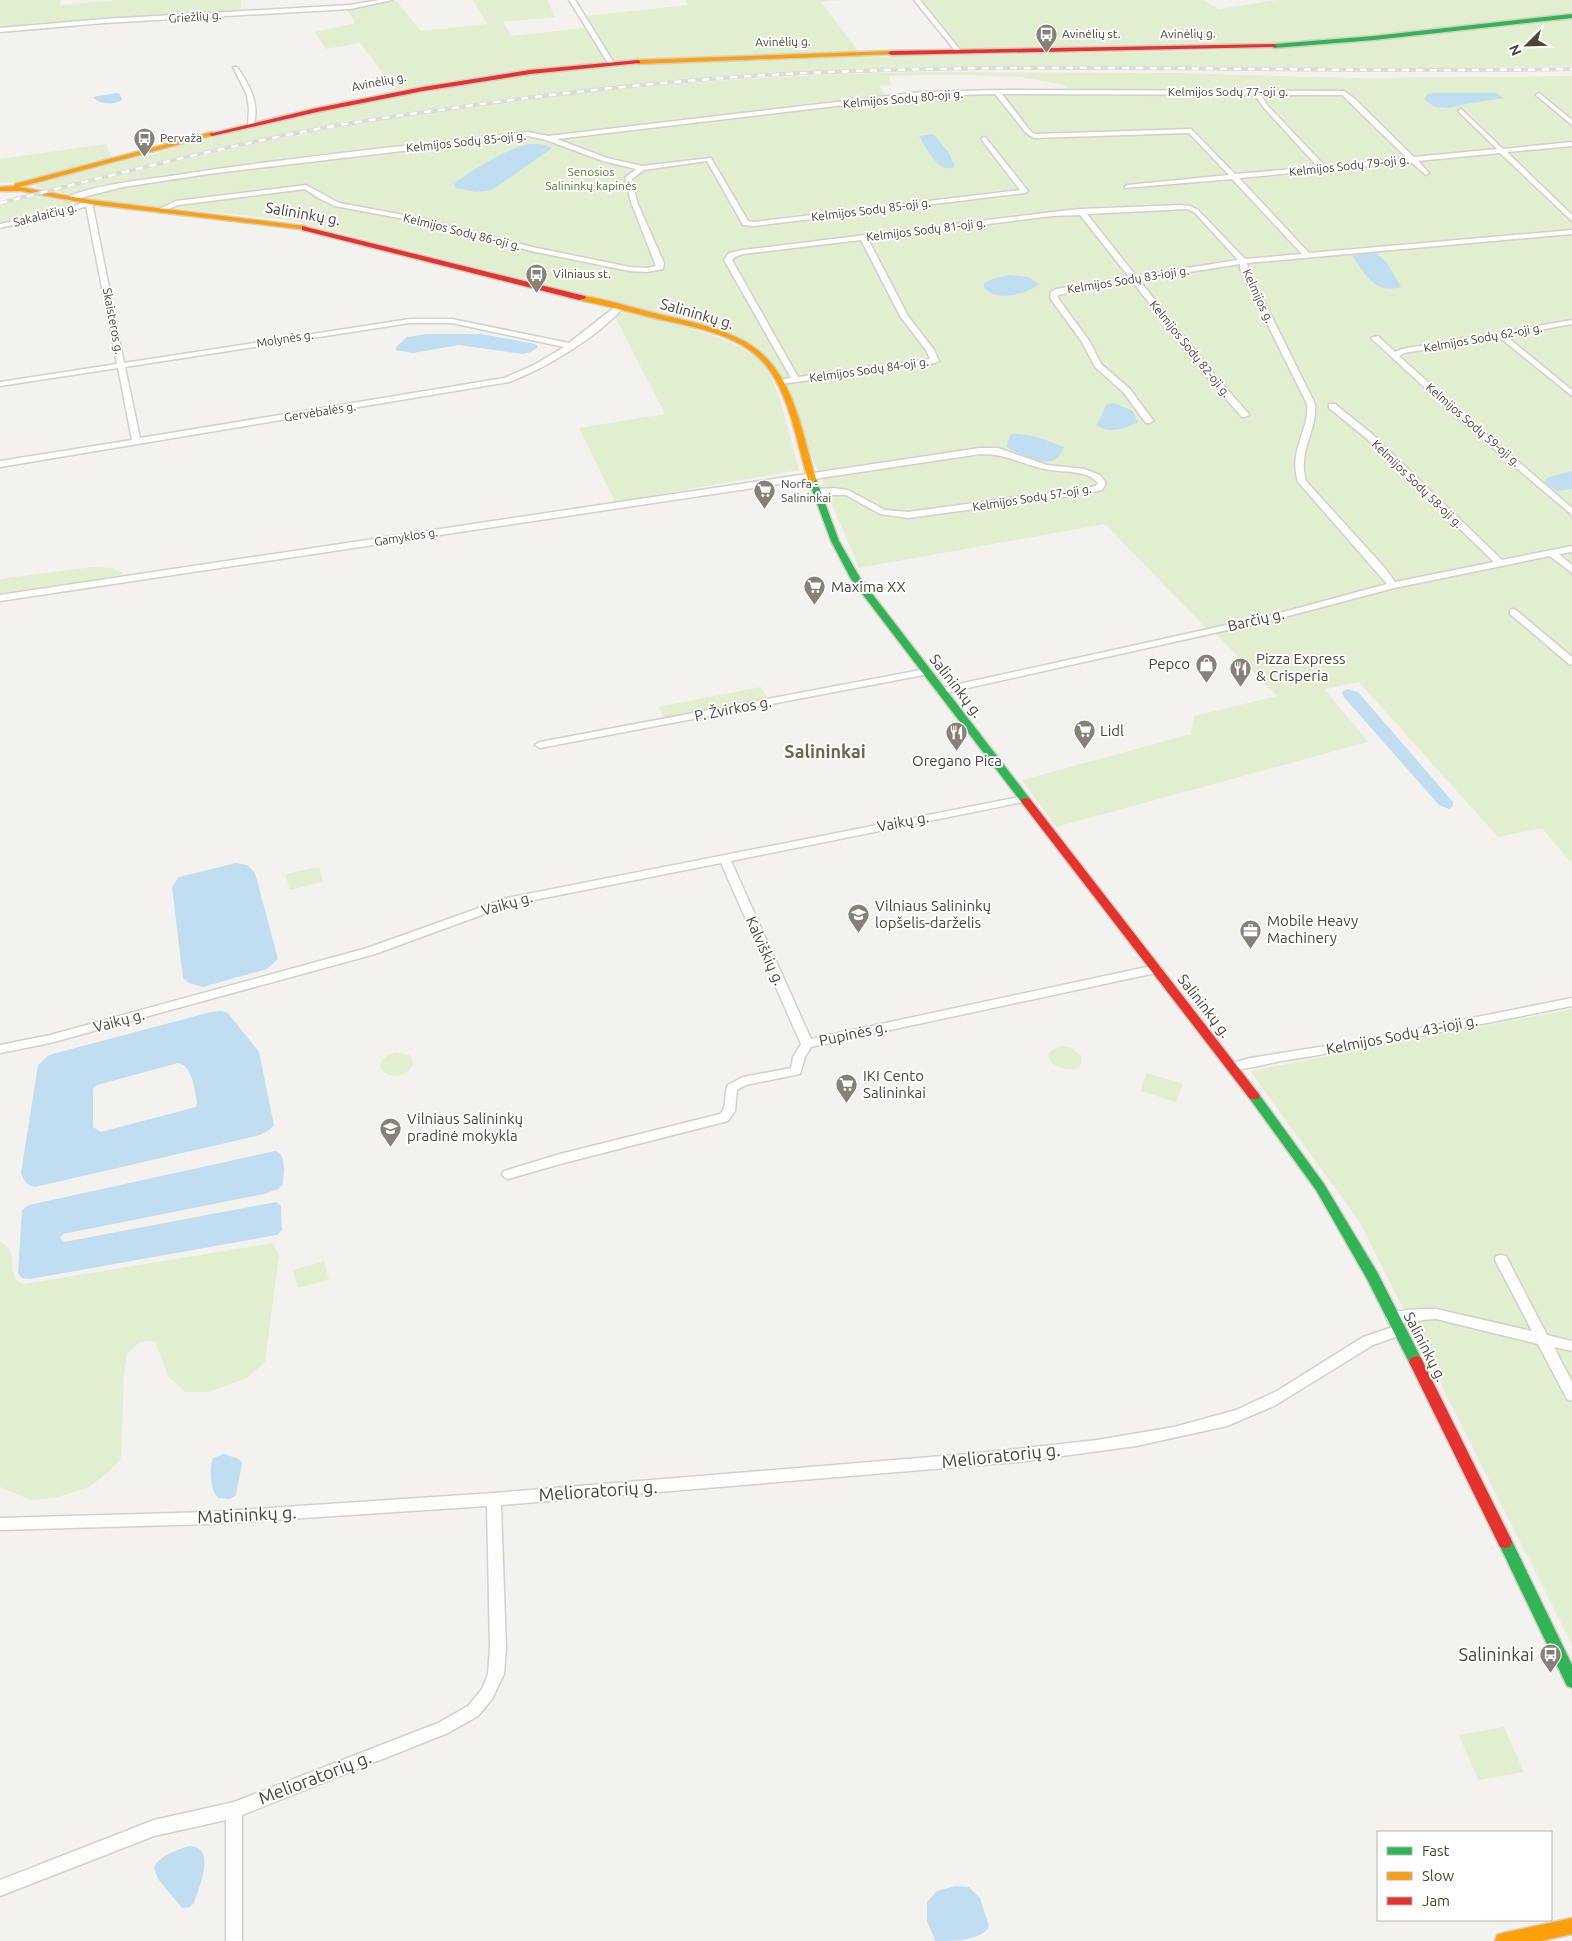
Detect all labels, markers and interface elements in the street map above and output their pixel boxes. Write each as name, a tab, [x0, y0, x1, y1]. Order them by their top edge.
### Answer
street label: Griežlių g.	[168, 8, 222, 25]
north arrow	[1502, 20, 1552, 70]
bus stop icon: Avinėlių st.	[1034, 22, 1058, 53]
place label: Avinėlių st.	[1062, 27, 1121, 40]
street label: Avinėlių g.	[1160, 27, 1216, 40]
street label: Avinėlių g.	[755, 35, 811, 48]
text: N	[1506, 42, 1524, 58]
street label: Avinėlių g.	[350, 70, 407, 93]
street label: Kelmijos Sodų 77-oji g.	[1168, 85, 1288, 98]
street label: Kelmijos Sodų 80-oji g.	[842, 87, 964, 110]
bus stop icon: Pervaža	[132, 126, 156, 157]
street label: Kelmijos Sodų 85-oji g.	[405, 129, 527, 154]
place label: Pervaža	[160, 131, 202, 144]
street label: Kelmijos Sodų 79-oji g.	[1288, 153, 1410, 178]
park label: Senosios Salininkų kapinės	[545, 165, 637, 192]
street label: Kelmijos Sodų 85-oji g.	[810, 196, 932, 223]
street label: Salininkų g.	[264, 199, 342, 228]
street label: Sakalaičių g.	[12, 200, 78, 229]
street label: Kelmijos Sodų 86-oji g.	[402, 211, 522, 252]
street label: Kelmijos Sodų 81-oji g.	[865, 216, 987, 243]
bus stop icon: Vilniaus st.	[525, 262, 549, 293]
street label: Kelmijos Sodų 83-ioji g.	[1066, 263, 1190, 296]
place label: Vilniaus st.	[553, 267, 611, 280]
street label: Kelmijos g.	[1240, 267, 1277, 325]
street label: Skaisteros g.	[101, 287, 126, 355]
street label: Salininkų g.	[658, 295, 736, 332]
street label: Kelmijos Sodų 82-oji g.	[1147, 298, 1233, 400]
street label: Kelmijos Sodų 62-oji g.	[1422, 321, 1543, 354]
street label: Molynės g.	[255, 328, 314, 349]
street label: Kelmijos Sodų 84-oji g.	[808, 355, 930, 384]
street label: Kelmijos Sodų 59-oji g.	[1424, 380, 1523, 469]
street label: Gervėbalės g.	[283, 399, 357, 424]
street label: Kelmijos Sodų 58-oji g.	[1369, 437, 1465, 530]
place label: Norfa - Salininkai	[781, 477, 831, 504]
supermarket icon: Norfa - Salininkai	[753, 479, 777, 510]
street label: Kelmijos Sodų 57-oji g.	[971, 482, 1092, 513]
street label: Gamyklos g.	[373, 525, 439, 548]
supermarket icon: Maxima XX	[803, 575, 827, 606]
place label: Maxima XX	[831, 578, 906, 595]
street label: Barčių g.	[1226, 605, 1286, 634]
place label: Pizza Express & Crisperia	[1256, 650, 1345, 684]
street label: Salininkų g.	[926, 651, 986, 721]
shop icon: Pepco	[1194, 652, 1218, 683]
place label: Pepco	[1149, 655, 1190, 672]
restaurant icon: Pizza Express & Crisperia	[1228, 656, 1252, 687]
street label: P. Žvirkos g.	[693, 693, 773, 724]
supermarket icon: Lidl	[1072, 719, 1096, 750]
restaurant icon: Oregano Pica	[945, 721, 969, 752]
place label: Lidl	[1100, 722, 1124, 739]
district label: Salininkai	[784, 741, 866, 761]
place label: Oregano Pica	[912, 752, 1002, 769]
street label: Vaikų g.	[876, 808, 930, 835]
street label: Vaikų g.	[479, 888, 534, 919]
place label: Vilniaus Salininkų lopšelis-darželis	[875, 897, 991, 931]
school or university icon: Vilniaus Salininkų lopšelis-darželis	[847, 903, 871, 934]
place label: Mobile Heavy Machinery	[1267, 912, 1358, 946]
street label: Kalviškių g.	[743, 914, 788, 988]
office icon: Mobile Heavy Machinery	[1239, 918, 1263, 949]
street label: Salininkų g.	[1174, 971, 1234, 1041]
street label: Vaikų g.	[91, 1006, 146, 1036]
street label: Kelmijos Sodų 43-ioji g.	[1325, 1011, 1479, 1058]
street label: Pupinės g.	[817, 1018, 888, 1049]
place label: IKI Cento Salininkai	[863, 1067, 926, 1101]
supermarket icon: IKI Cento Salininkai	[835, 1073, 859, 1104]
place label: Vilniaus Salininkų pradinė mokykla	[407, 1110, 523, 1144]
school or university icon: Vilniaus Salininkų pradinė mokykla	[379, 1116, 403, 1147]
street label: Salininkų g.	[1401, 1309, 1450, 1384]
street label: Melioratorių g.	[941, 1439, 1061, 1471]
street label: Melioratorių g.	[538, 1476, 658, 1504]
street label: Matininkų g.	[197, 1501, 297, 1527]
bus stop icon: Salininkai	[1538, 1643, 1562, 1674]
place label: Salininkai	[1459, 1644, 1534, 1664]
street label: Melioratorių g.	[255, 1746, 374, 1808]
legend	[1377, 1831, 1552, 1921]
text: Fast	[1422, 1842, 1450, 1859]
text: Slow	[1422, 1867, 1455, 1884]
text: Jam	[1422, 1892, 1450, 1909]

